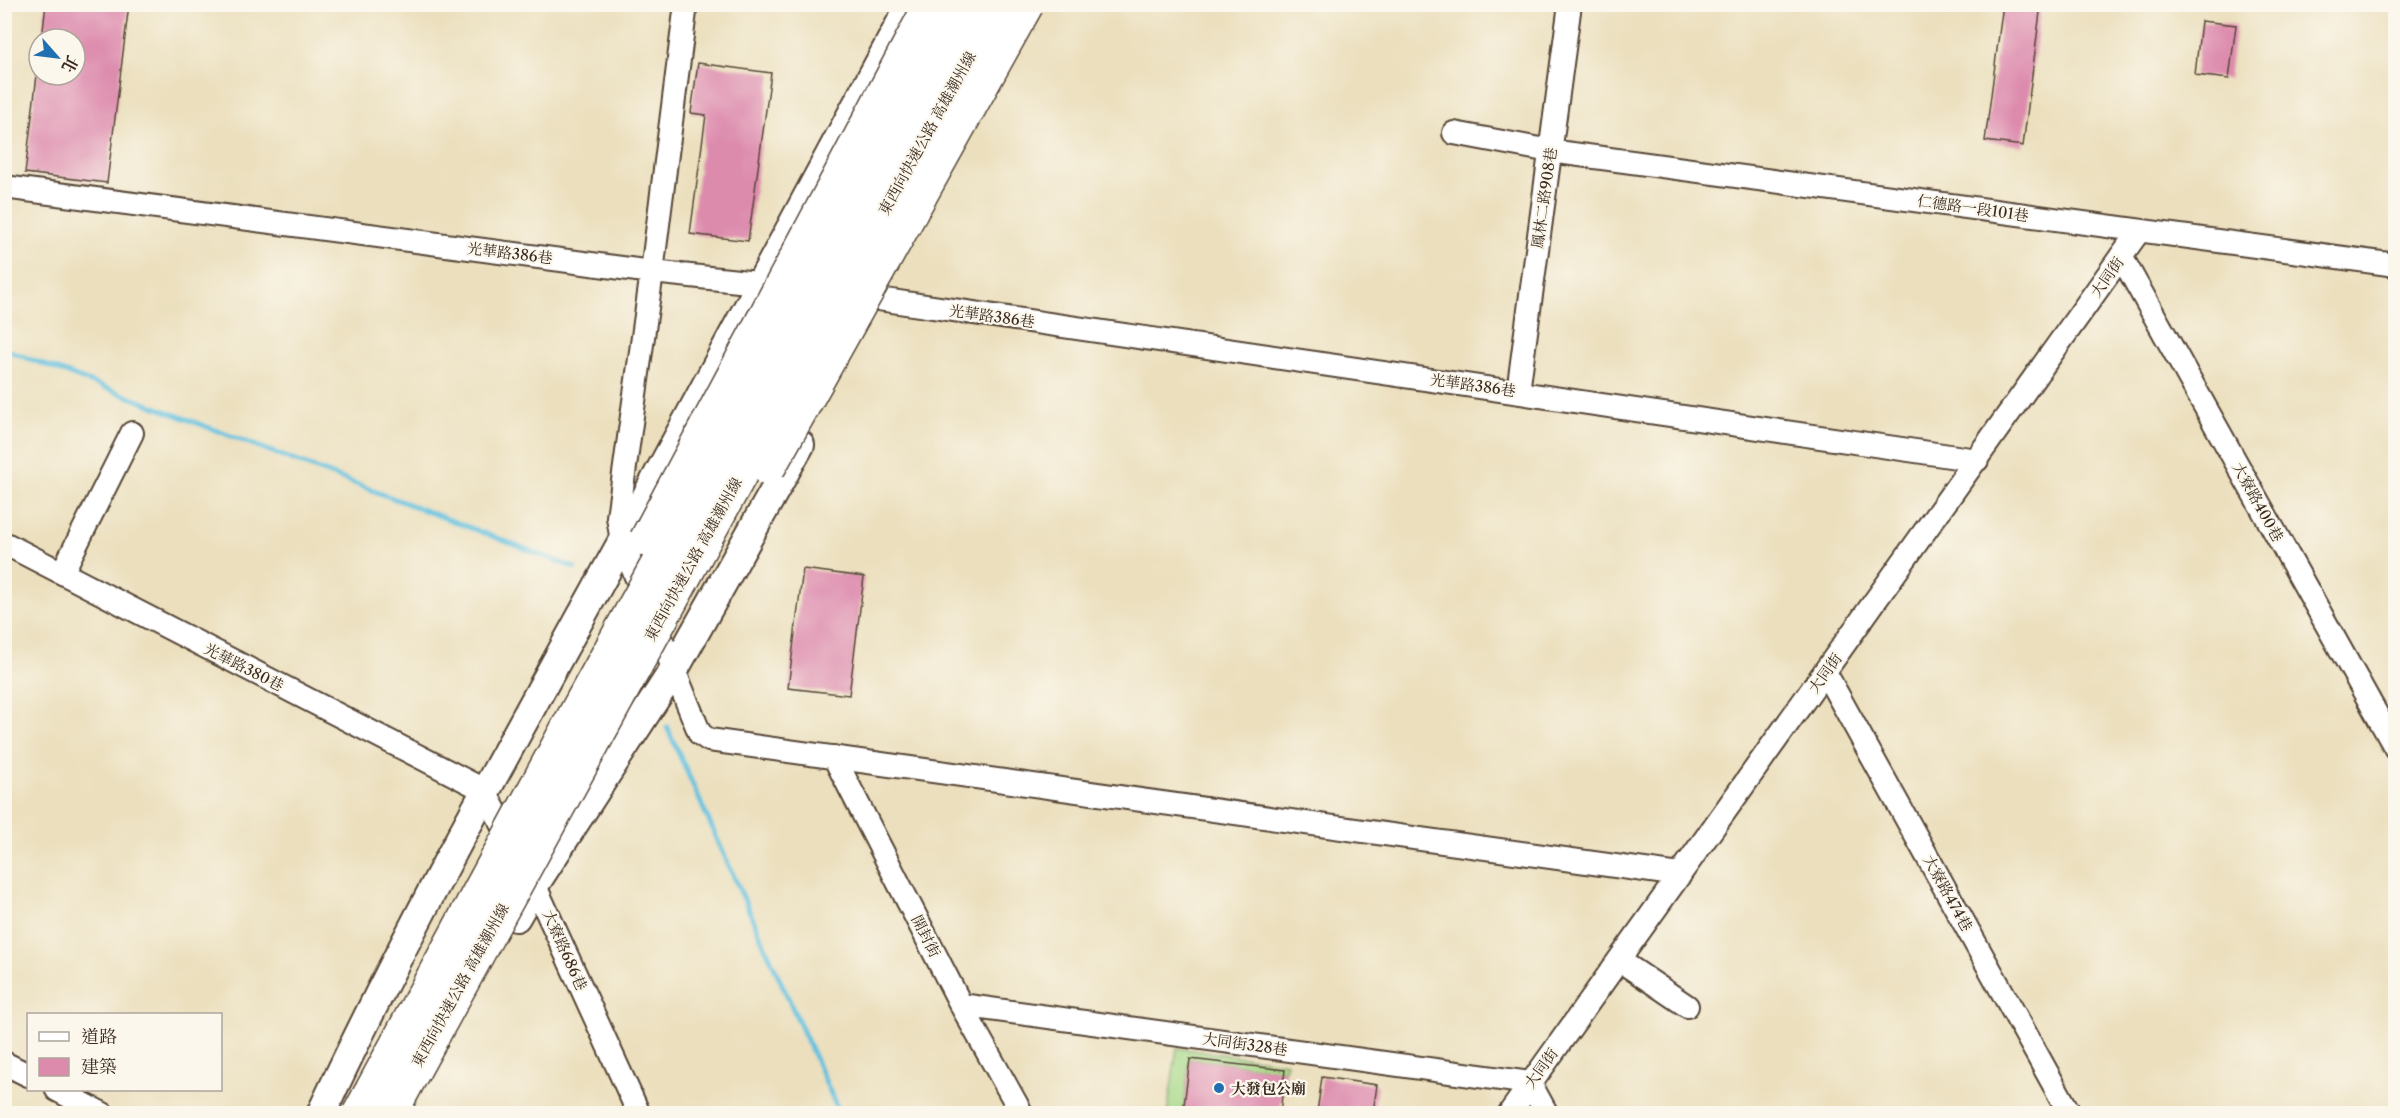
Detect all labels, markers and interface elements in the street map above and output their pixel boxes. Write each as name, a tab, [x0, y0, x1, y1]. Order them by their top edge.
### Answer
north arrow	[27, 27, 87, 87]
street label: 東西向快速公路 高雄潮州線	[874, 48, 980, 218]
text: 北	[58, 52, 83, 76]
street label: 鳳林二路908巷	[1527, 146, 1561, 250]
street label: 仁德路一段101巷	[1916, 191, 2030, 225]
street label: 光華路386巷	[466, 238, 554, 268]
street label: 大同街	[2086, 253, 2128, 301]
street label: 光華路386巷	[948, 301, 1036, 331]
street label: 光華路386巷	[1429, 370, 1517, 400]
street label: 大寮路400巷	[2228, 459, 2288, 545]
street label: 東西向快速公路 高雄潮州線	[640, 474, 746, 644]
street label: 光華路380巷	[201, 639, 287, 695]
street label: 大同街	[1804, 649, 1846, 697]
street label: 大寮路474巷	[1919, 852, 1977, 934]
street label: 東西向快速公路 高雄潮州線	[407, 900, 513, 1070]
street label: 大寮路686巷	[539, 907, 591, 993]
street label: 開封街	[907, 912, 945, 960]
legend	[27, 1013, 222, 1091]
text: 道路	[81, 1026, 117, 1048]
street label: 大同街328巷	[1201, 1029, 1289, 1059]
street label: 大同街	[1520, 1044, 1562, 1092]
text: 建築	[81, 1056, 117, 1078]
place label: 大發包公廟	[1231, 1079, 1306, 1098]
marker: 大發包公廟	[1212, 1081, 1226, 1095]

